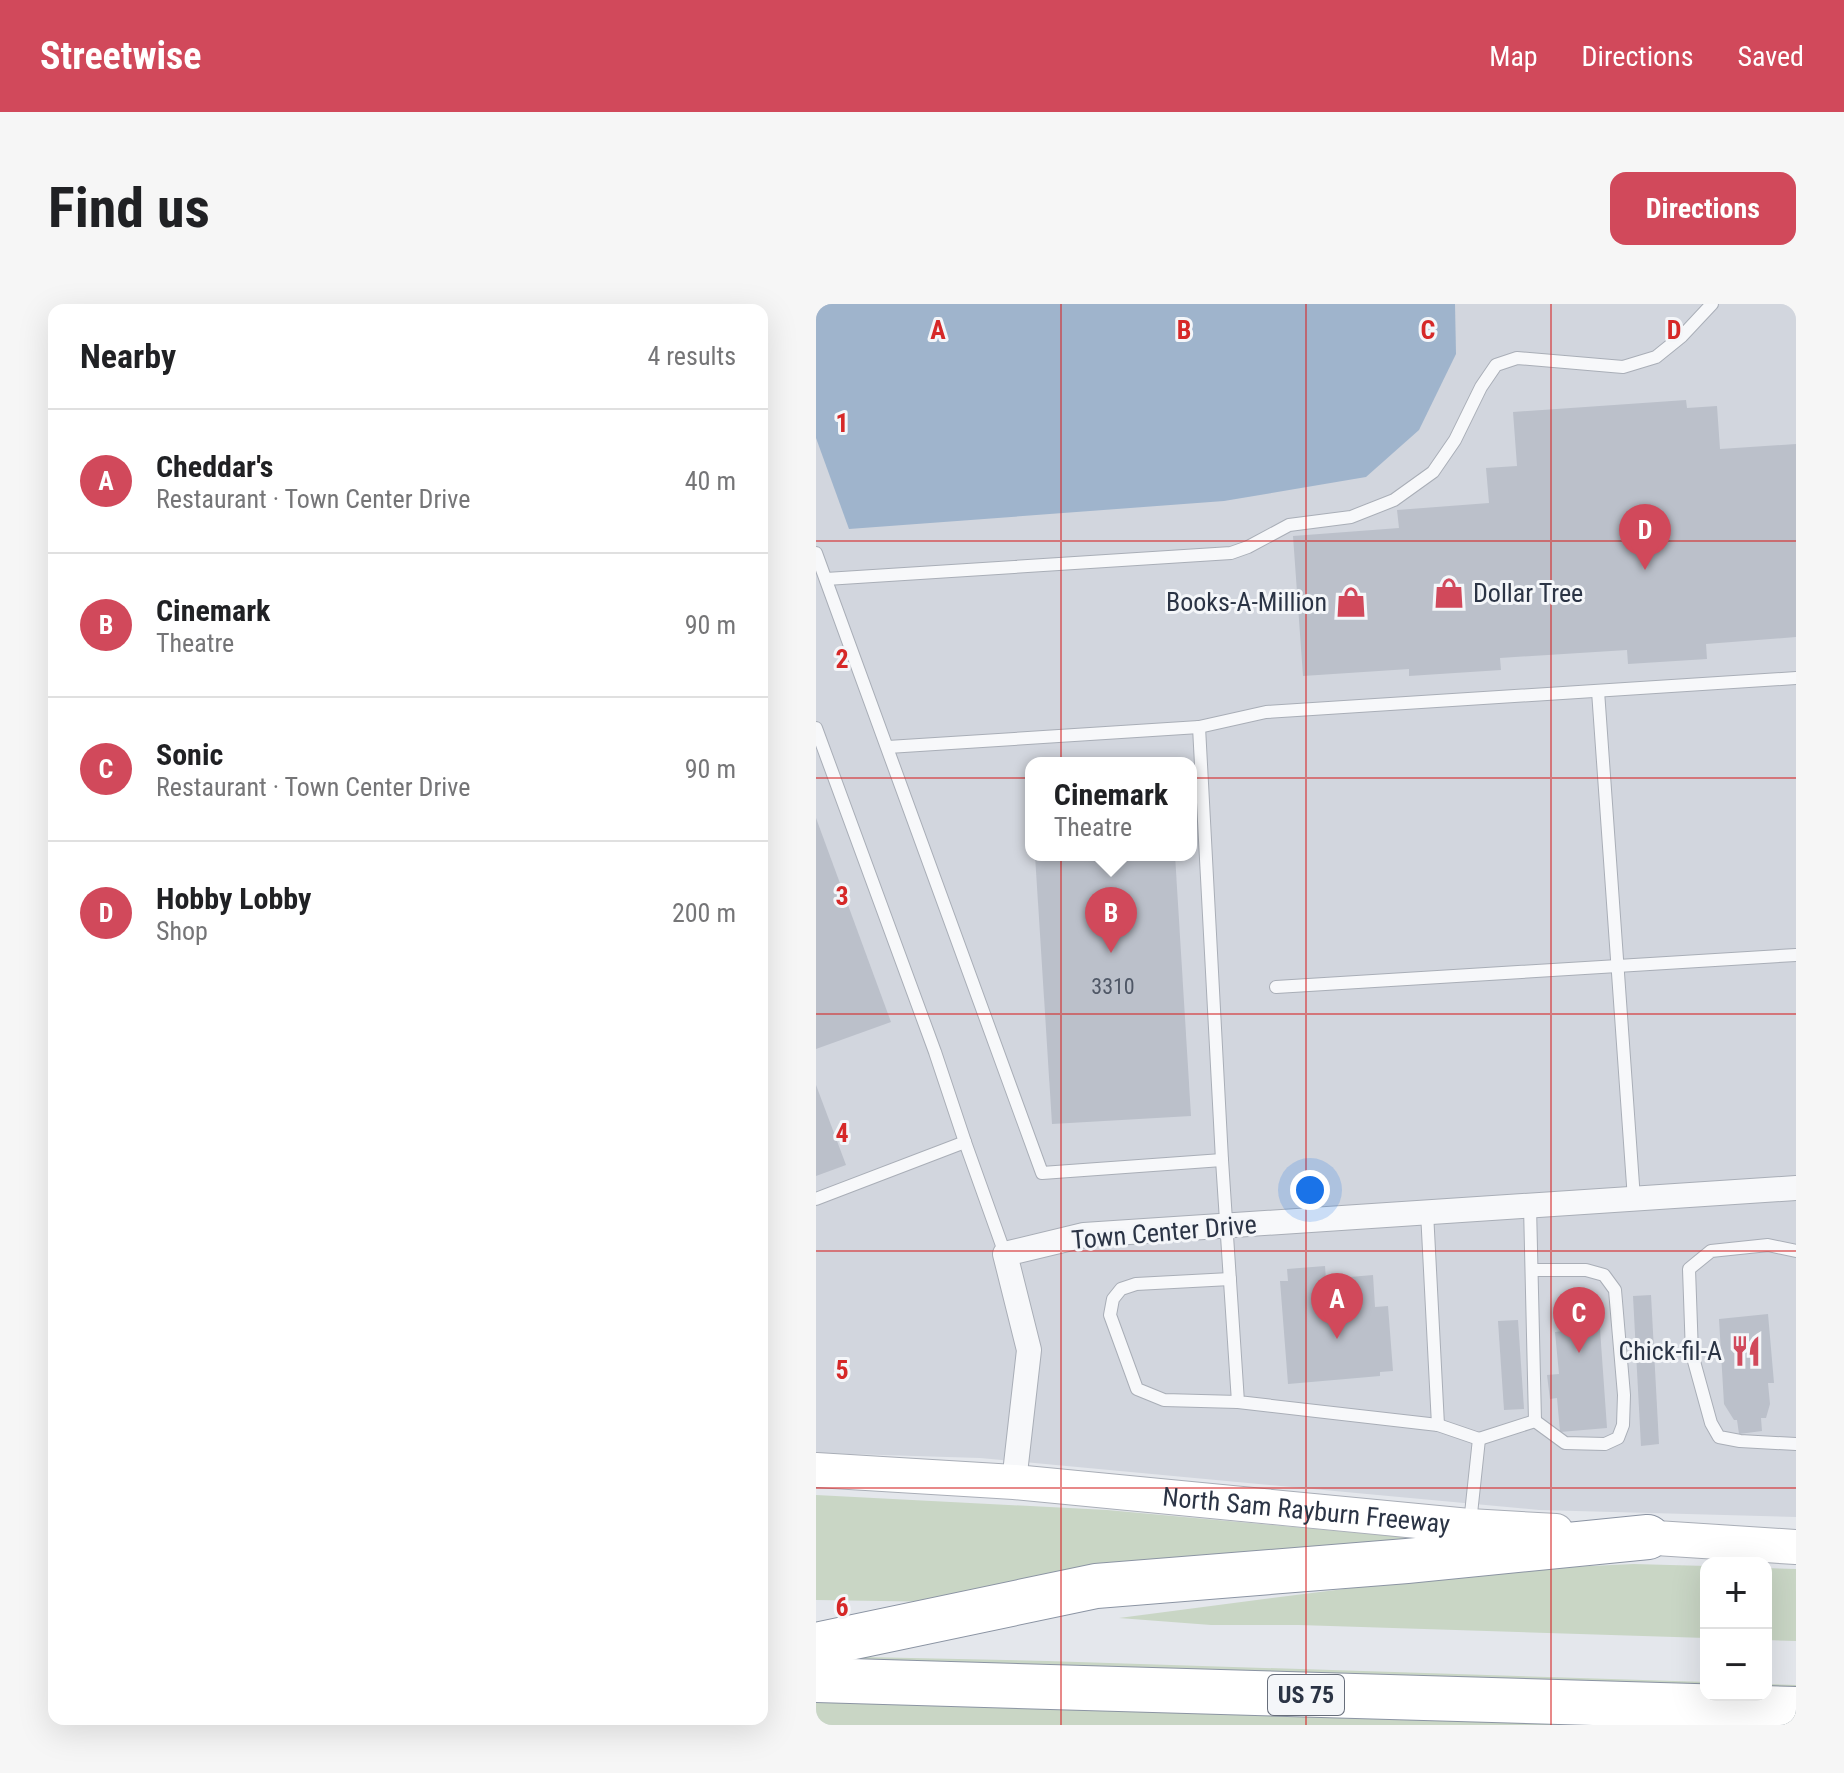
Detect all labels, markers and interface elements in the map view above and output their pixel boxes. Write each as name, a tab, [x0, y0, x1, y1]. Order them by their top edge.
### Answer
text: Streetwise	[40, 34, 201, 78]
text: Map	[1489, 40, 1538, 73]
text: Directions	[1582, 40, 1693, 73]
text: Saved	[1737, 40, 1804, 73]
button: Directions	[1610, 172, 1796, 245]
text: Find us	[48, 175, 210, 241]
text: A	[930, 315, 946, 345]
text: B	[1177, 315, 1191, 345]
text: C	[1421, 315, 1436, 345]
text: D	[1667, 315, 1681, 345]
text: Nearby	[80, 336, 176, 376]
text: 4 results	[647, 341, 736, 371]
text: 1	[835, 408, 849, 438]
text: Cheddar's	[156, 449, 273, 484]
text: A	[98, 466, 114, 496]
text: 40 m	[685, 466, 736, 496]
text: Restaurant · Town Center Drive	[156, 484, 470, 514]
pin: D	[1619, 504, 1671, 570]
shop icon: Dollar Tree	[1432, 576, 1466, 610]
place label: Dollar Tree	[1473, 578, 1583, 608]
shop icon: Books-A-Million	[1334, 585, 1368, 619]
place label: Books-A-Million	[1166, 587, 1327, 617]
text: Cinemark	[156, 593, 270, 628]
text: B	[99, 610, 113, 640]
text: 90 m	[685, 610, 736, 640]
text: Theatre	[156, 628, 234, 658]
text: 2	[835, 644, 849, 674]
text: Sonic	[156, 737, 223, 772]
text: C	[99, 754, 113, 784]
text: 90 m	[685, 754, 736, 784]
popup	[1025, 757, 1197, 861]
text: Restaurant · Town Center Drive	[156, 772, 470, 802]
text: Cinemark	[1054, 777, 1168, 812]
text: Theatre	[1054, 812, 1132, 842]
text: Hobby Lobby	[156, 881, 311, 916]
text: 3	[835, 881, 849, 911]
pin: B	[1085, 887, 1137, 953]
text: D	[99, 898, 113, 928]
text: 200 m	[672, 898, 736, 928]
text: Shop	[156, 916, 208, 946]
house number: 3310	[1091, 974, 1135, 999]
text: 4	[835, 1118, 849, 1148]
your location	[1290, 1170, 1330, 1210]
street label: Town Center Drive	[1070, 1209, 1258, 1255]
pin: A	[1311, 1273, 1363, 1339]
pin: C	[1553, 1287, 1605, 1353]
restaurant icon: Chick-fil-A	[1729, 1334, 1763, 1368]
place label: Chick-fil-A	[1618, 1336, 1722, 1366]
text: 5	[835, 1355, 849, 1385]
street label: North Sam Rayburn Freeway	[1161, 1481, 1451, 1539]
map controls	[1700, 1557, 1772, 1701]
button: +	[1700, 1557, 1772, 1629]
text: 6	[835, 1592, 849, 1622]
button: −	[1700, 1629, 1772, 1701]
road number: US 75	[1268, 1675, 1344, 1715]

